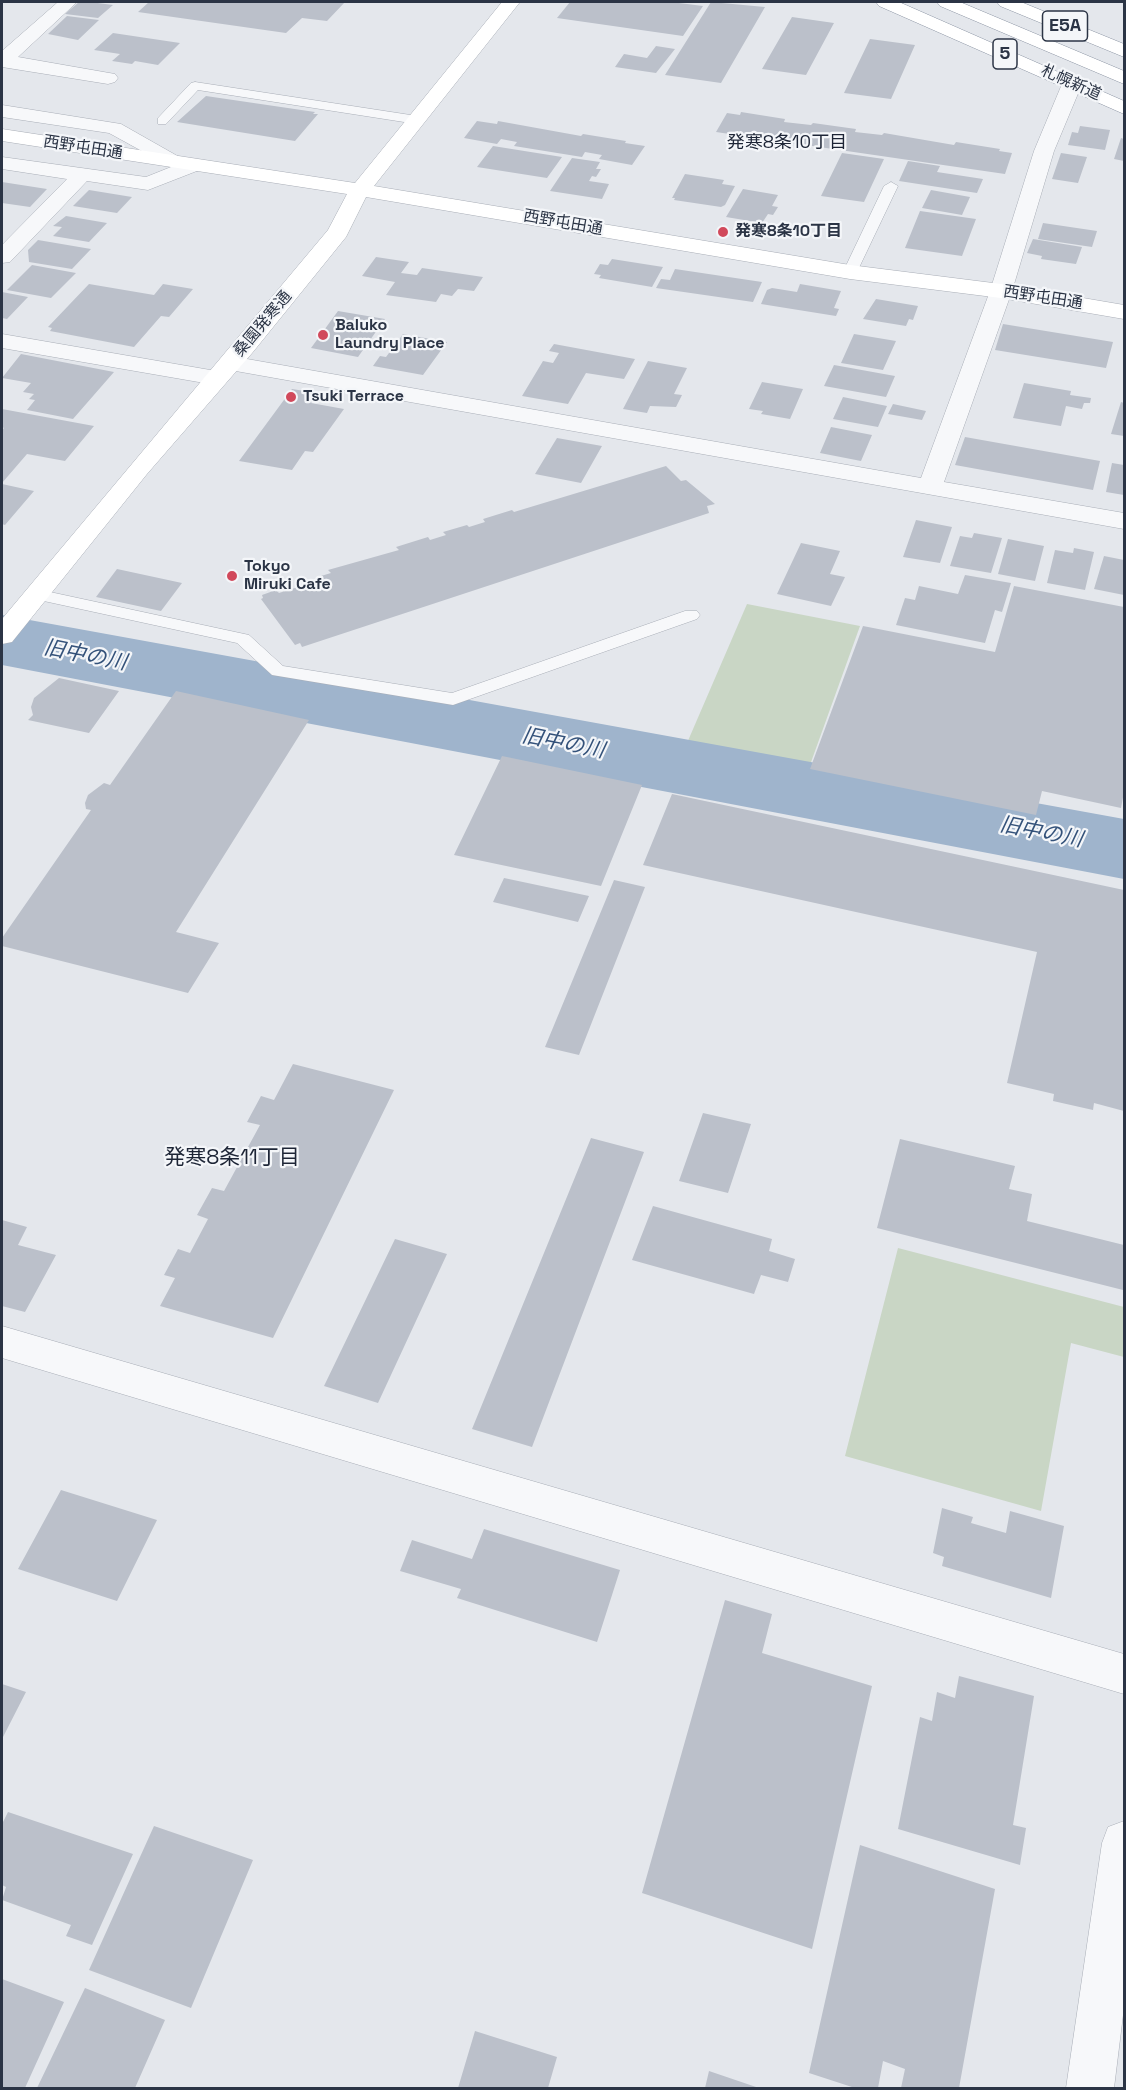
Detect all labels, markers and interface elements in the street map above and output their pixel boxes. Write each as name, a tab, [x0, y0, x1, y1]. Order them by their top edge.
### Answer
road number: E5A	[1042, 11, 1088, 41]
road number: 5	[993, 39, 1017, 69]
street label: 札幌新道	[1038, 61, 1104, 105]
street label: 西野屯田通	[42, 132, 124, 164]
district label: 発寒8条10丁目	[727, 132, 847, 154]
street label: 西野屯田通	[522, 207, 604, 239]
place label: 発寒8条10丁目	[735, 222, 842, 242]
marker: 発寒8条10丁目	[716, 225, 730, 239]
street label: 西野屯田通	[1002, 282, 1084, 314]
street label: 桑園発寒通	[230, 287, 296, 361]
place label: Baluko Laundry Place	[335, 316, 444, 354]
marker: Baluko Laundry Place	[316, 328, 330, 342]
place label: Tsuki Terrace	[303, 387, 404, 407]
marker: Tsuki Terrace	[284, 390, 298, 404]
place label: Tokyo Miruki Cafe	[244, 557, 331, 595]
marker: Tokyo Miruki Cafe	[225, 569, 239, 583]
water label: 旧中の川	[41, 636, 129, 676]
water label: 旧中の川	[519, 724, 607, 764]
water label: 旧中の川	[997, 813, 1085, 853]
district label: 発寒8条11丁目	[164, 1145, 300, 1171]

